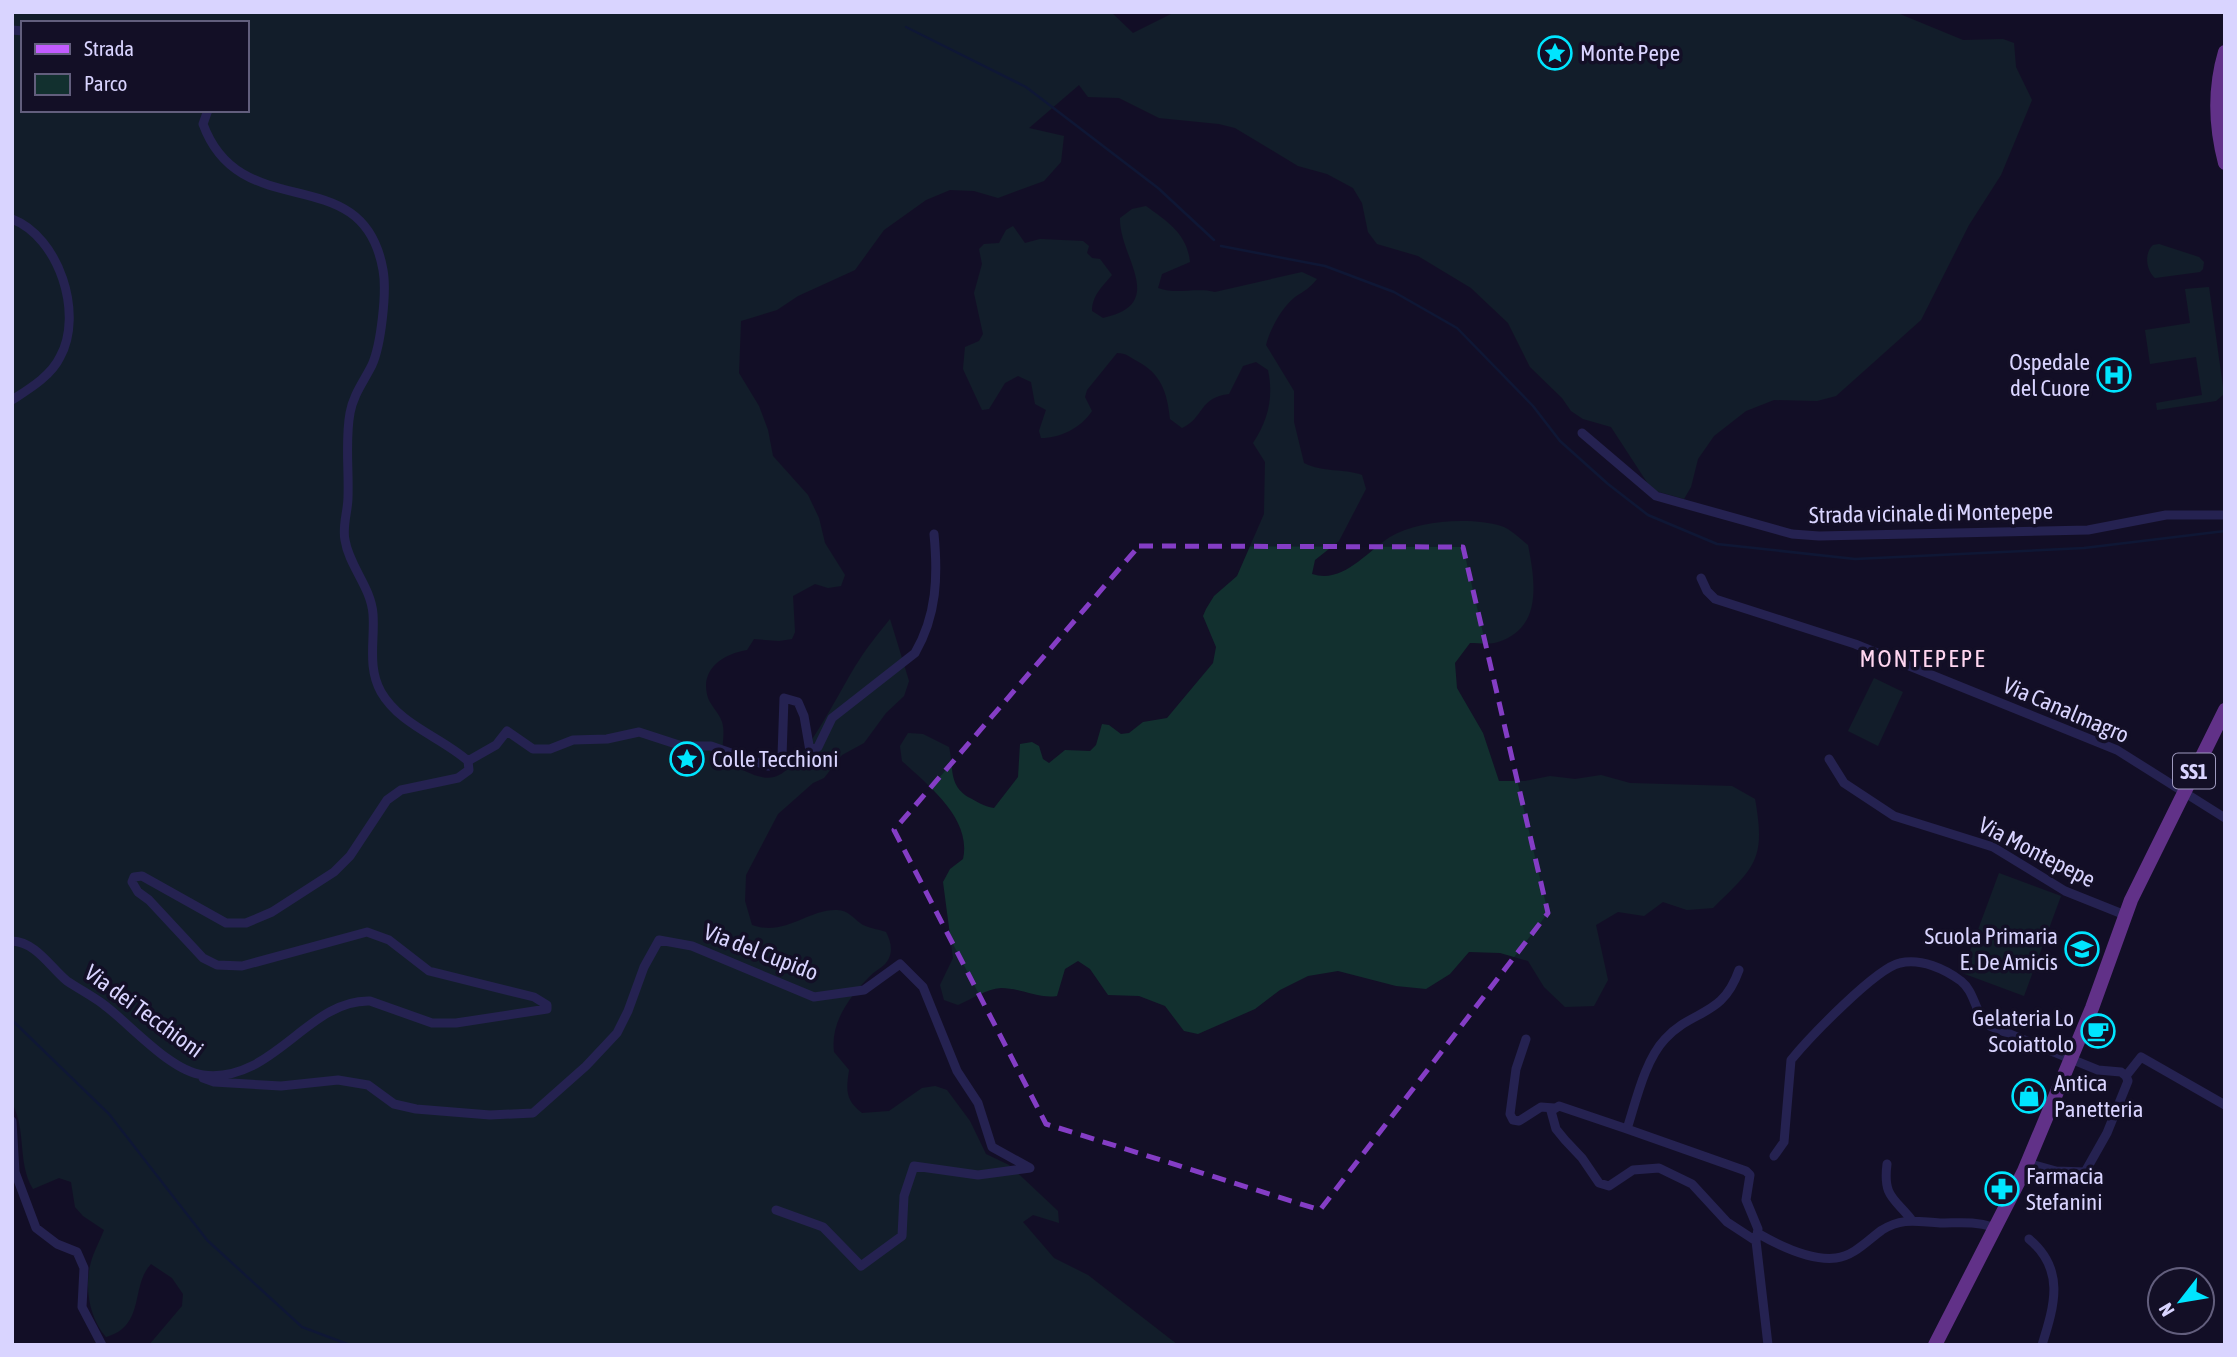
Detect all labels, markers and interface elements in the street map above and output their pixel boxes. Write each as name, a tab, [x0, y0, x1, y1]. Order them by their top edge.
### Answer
legend	[21, 21, 248, 112]
place icon: Monte Pepe	[1536, 34, 1574, 72]
text: Strada	[84, 36, 134, 60]
place label: Monte Pepe	[1580, 40, 1680, 66]
text: Parco	[84, 71, 127, 95]
place label: Ospedale del Cuore	[2009, 349, 2090, 401]
hospital icon: Ospedale del Cuore	[2095, 356, 2133, 394]
street label: Strada vicinale di Montepepe	[1809, 498, 2053, 528]
district label: MONTEPEPE	[1860, 645, 1986, 672]
street label: Via Canalmagro	[1999, 672, 2133, 748]
place icon: Colle Tecchioni	[668, 740, 706, 778]
place label: Colle Tecchioni	[712, 746, 838, 772]
road number: SS1	[2173, 754, 2215, 788]
street label: Via Montepepe	[1974, 812, 2100, 892]
street label: Via del Cupido	[700, 918, 822, 986]
place label: Scuola Primaria E. De Amicis	[1925, 923, 2058, 975]
school or university icon: Scuola Primaria E. De Amicis	[2063, 930, 2101, 968]
street label: Via dei Tecchioni	[80, 959, 208, 1063]
place label: Gelateria Lo Scoiattolo	[1972, 1005, 2074, 1057]
cafe icon: Gelateria Lo Scoiattolo	[2079, 1012, 2117, 1050]
place label: Antica Panetteria	[2054, 1070, 2143, 1122]
shop icon: Antica Panetteria	[2010, 1077, 2048, 1115]
place label: Farmacia Stefanini	[2026, 1163, 2104, 1215]
pharmacy icon: Farmacia Stefanini	[1983, 1170, 2021, 1208]
north arrow	[2146, 1266, 2216, 1336]
text: N	[2154, 1299, 2179, 1320]

